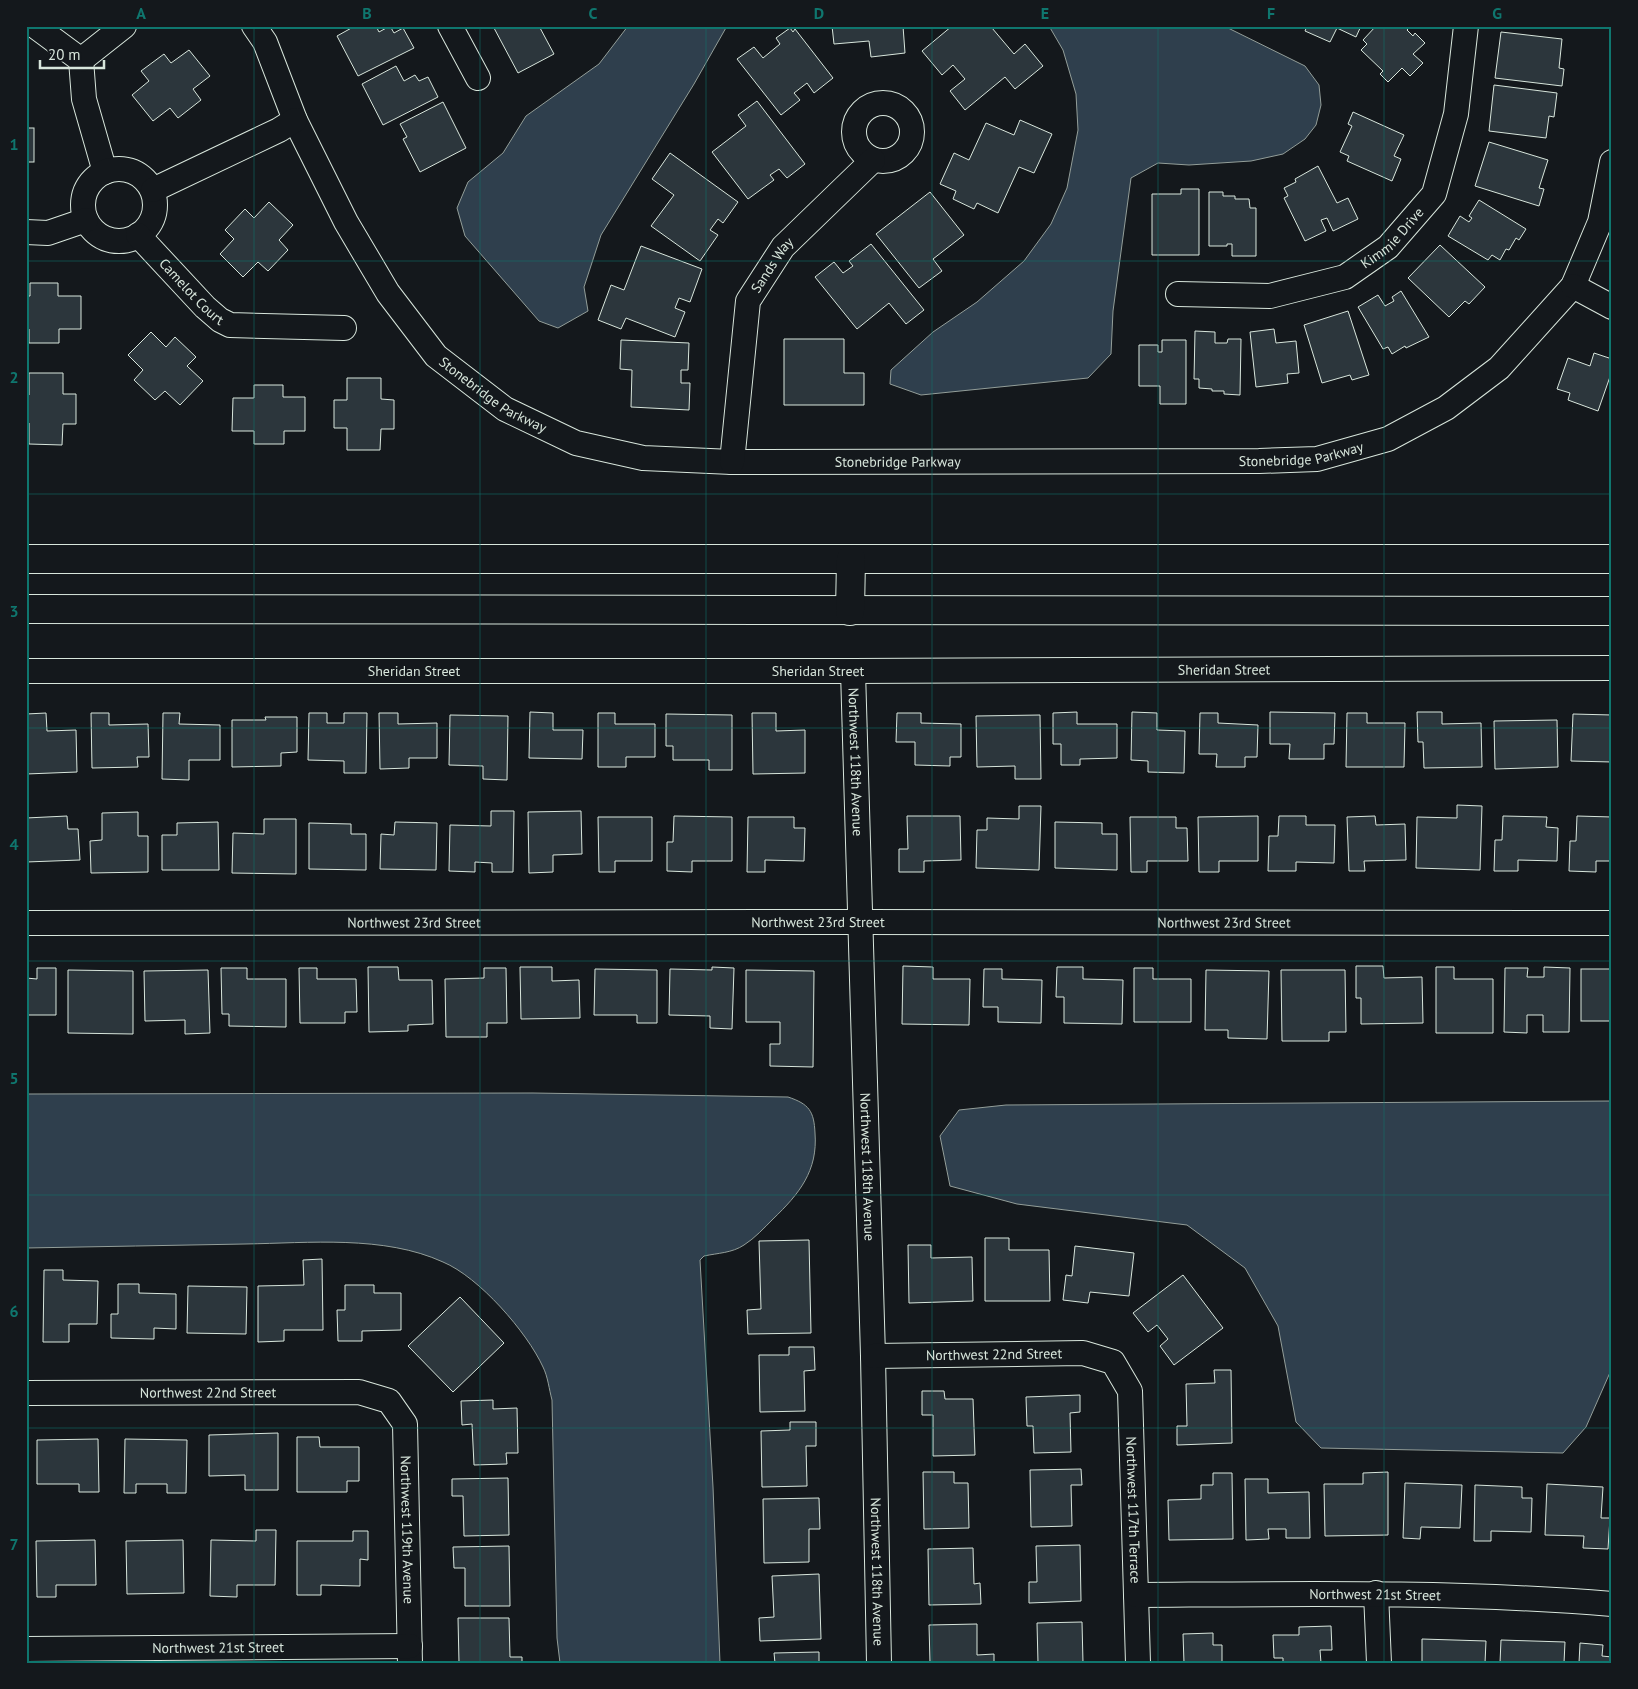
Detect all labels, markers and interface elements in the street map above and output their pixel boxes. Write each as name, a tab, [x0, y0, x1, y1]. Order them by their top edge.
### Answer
text: A	[136, 3, 146, 23]
text: B	[362, 3, 372, 23]
text: C	[589, 3, 598, 23]
text: D	[814, 3, 824, 23]
text: E	[1041, 3, 1049, 23]
text: F	[1267, 3, 1275, 23]
text: G	[1492, 3, 1502, 23]
scale bar	[40, 38, 104, 70]
text: 20 m	[48, 45, 81, 64]
text: 1	[9, 134, 19, 154]
street label: Kimmie Drive	[1357, 204, 1427, 272]
street label: Sands Way	[747, 233, 797, 296]
street label: Camelot Court	[155, 255, 227, 329]
street label: Stonebridge Parkway	[436, 353, 550, 437]
text: 2	[9, 367, 19, 387]
street label: Stonebridge Parkway	[1239, 437, 1366, 470]
street label: Stonebridge Parkway	[835, 453, 961, 471]
text: 3	[9, 601, 19, 621]
street label: Sheridan Street	[1178, 660, 1271, 679]
street label: Sheridan Street	[368, 662, 460, 680]
street label: Sheridan Street	[772, 662, 865, 680]
street label: Northwest 118th Avenue	[844, 687, 867, 837]
text: 4	[9, 834, 19, 854]
street label: Northwest 23rd Street	[347, 913, 481, 932]
street label: Northwest 23rd Street	[751, 913, 885, 931]
street label: Northwest 23rd Street	[1157, 913, 1291, 932]
text: 5	[9, 1068, 19, 1088]
street label: Northwest 118th Avenue	[856, 1092, 879, 1241]
text: 6	[9, 1301, 19, 1321]
street label: Northwest 22nd Street	[926, 1344, 1062, 1364]
street label: Northwest 22nd Street	[140, 1383, 276, 1402]
street label: Northwest 117th Terrace	[1122, 1436, 1145, 1584]
street label: Northwest 119th Avenue	[397, 1455, 418, 1604]
street label: Northwest 118th Avenue	[867, 1497, 888, 1646]
text: 7	[9, 1534, 19, 1554]
street label: Northwest 21st Street	[1309, 1585, 1441, 1604]
street label: Northwest 21st Street	[152, 1638, 284, 1657]

